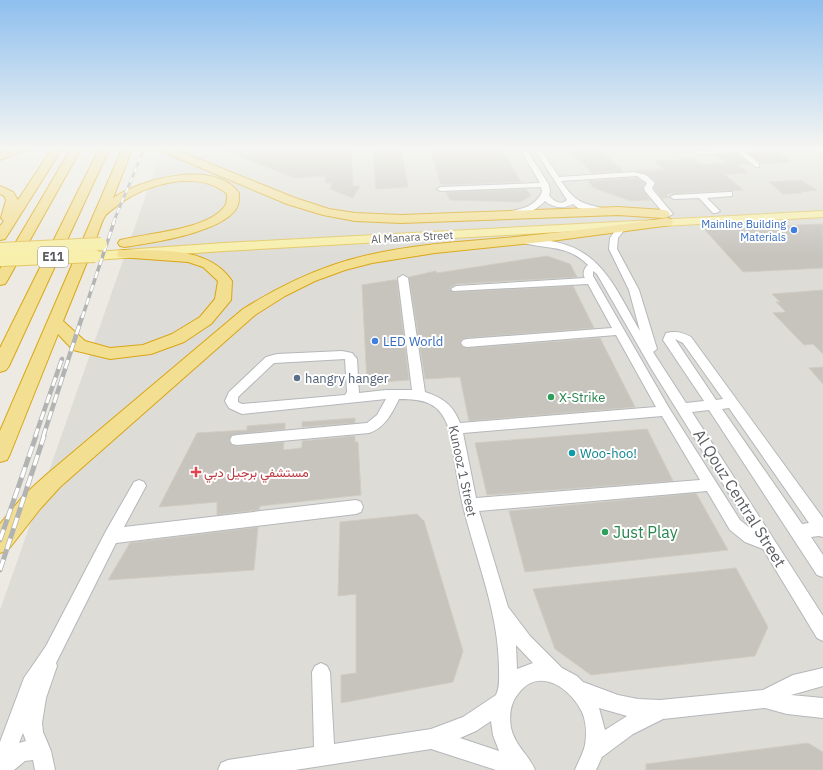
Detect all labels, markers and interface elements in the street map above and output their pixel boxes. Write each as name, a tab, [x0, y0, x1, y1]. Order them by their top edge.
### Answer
place label: Mainline Building Materials	[701, 217, 786, 244]
marker: Mainline Building Materials	[789, 225, 799, 235]
street label: Al Manara Street	[371, 228, 454, 246]
road number: E11	[38, 247, 68, 267]
place label: LED World	[383, 333, 443, 350]
marker: LED World	[370, 336, 380, 346]
place label: hangry hanger	[305, 370, 389, 387]
marker: hangry hanger	[292, 373, 302, 383]
place label: X-Strike	[559, 389, 605, 406]
marker: X-Strike	[546, 392, 556, 402]
street label: Kunooz 1 Street	[445, 424, 480, 518]
street label: Al Qouz Central Street	[689, 425, 791, 571]
place label: Woo-hoo!	[580, 445, 637, 462]
marker: Woo-hoo!	[567, 448, 577, 458]
place label: مستشفي برجيل دبي	[204, 464, 309, 483]
marker: مستشفي برجيل دبي	[191, 467, 201, 477]
place label: Just Play	[613, 522, 678, 542]
marker: Just Play	[600, 527, 610, 537]

